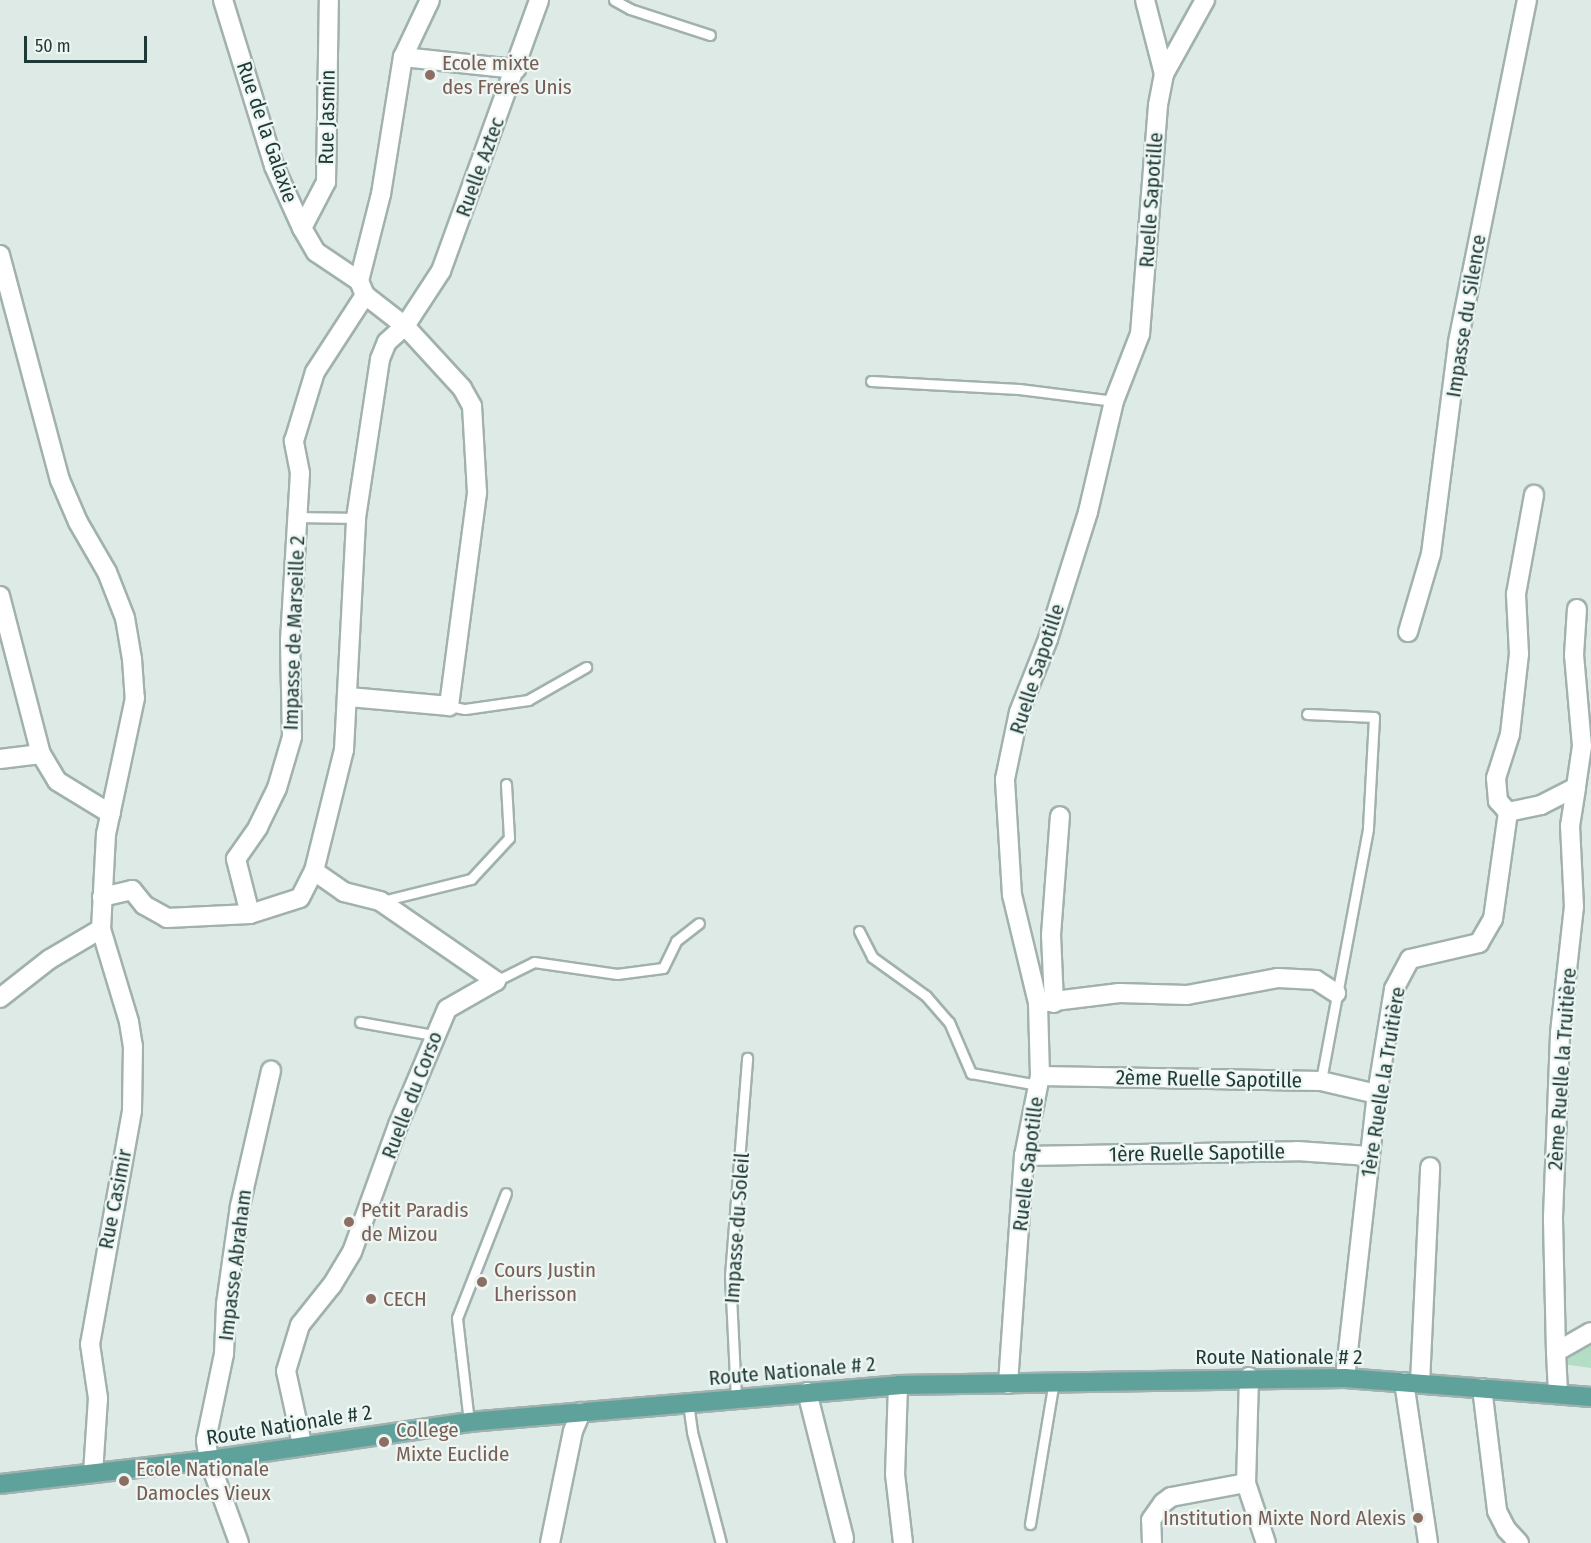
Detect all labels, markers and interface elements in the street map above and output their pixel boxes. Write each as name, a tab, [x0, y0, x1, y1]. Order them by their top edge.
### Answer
scale bar	[27, 24, 150, 62]
text: 50 m	[35, 35, 71, 57]
place label: Ecole mixte des Freres Unis	[442, 50, 572, 100]
street label: Rue de la Galaxie	[231, 58, 303, 206]
marker: Ecole mixte des Freres Unis	[423, 68, 437, 82]
street label: Rue Jasmin	[314, 69, 340, 165]
street label: Ruelle Aztec	[450, 114, 510, 220]
street label: Ruelle Sapotille	[1134, 132, 1168, 268]
street label: Impasse du Silence	[1441, 233, 1491, 399]
street label: Impasse de Marseille 2	[278, 535, 310, 731]
street label: Ruelle Sapotille	[1004, 601, 1070, 737]
street label: 2ème Ruelle la Truitière	[1542, 967, 1582, 1171]
street label: 1ère Ruelle la Truitière	[1355, 985, 1411, 1179]
street label: Ruelle du Corso	[376, 1028, 448, 1162]
street label: 2ème Ruelle Sapotille	[1116, 1065, 1302, 1093]
street label: Ruelle Sapotille	[1007, 1095, 1049, 1233]
street label: 1ère Ruelle Sapotille	[1109, 1139, 1285, 1167]
street label: Rue Casimir	[93, 1147, 137, 1251]
street label: Impasse du Soleil	[719, 1152, 755, 1304]
street label: Impasse Abraham	[213, 1188, 257, 1342]
place label: Petit Paradis de Mizou	[361, 1197, 468, 1247]
marker: Petit Paradis de Mizou	[342, 1215, 356, 1229]
place label: Cours Justin Lherisson	[494, 1257, 596, 1307]
marker: Cours Justin Lherisson	[475, 1275, 489, 1289]
place label: CECH	[383, 1286, 427, 1312]
marker: CECH	[364, 1292, 378, 1306]
street label: Route Nationale # 2	[1195, 1344, 1363, 1370]
street label: Route Nationale # 2	[708, 1351, 876, 1391]
street label: Route Nationale # 2	[204, 1399, 374, 1451]
place label: College Mixte Euclide	[396, 1417, 509, 1467]
marker: College Mixte Euclide	[377, 1435, 391, 1449]
place label: Ecole Nationale Damocles Vieux	[136, 1456, 271, 1506]
marker: Ecole Nationale Damocles Vieux	[117, 1474, 131, 1488]
place label: Institution Mixte Nord Alexis	[1163, 1505, 1406, 1531]
marker: Institution Mixte Nord Alexis	[1411, 1511, 1425, 1525]

